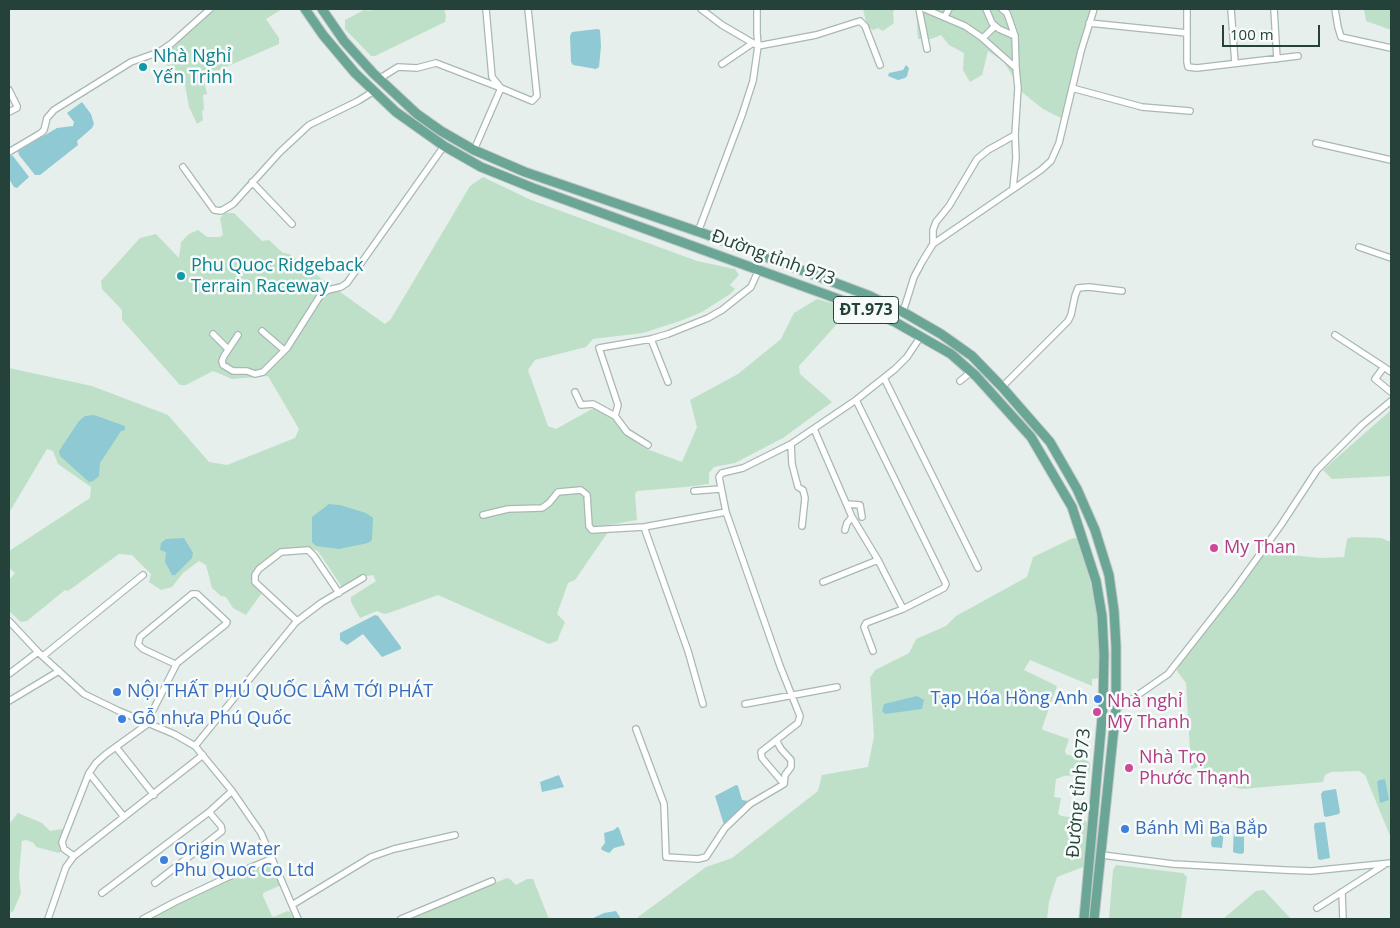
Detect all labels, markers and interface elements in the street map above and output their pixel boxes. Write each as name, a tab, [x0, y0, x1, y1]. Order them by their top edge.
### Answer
scale bar	[1225, 15, 1322, 47]
text: 100 m	[1230, 24, 1274, 44]
place label: Nhà Nghỉ Yến Trinh	[153, 46, 233, 88]
marker: Nhà Nghỉ Yến Trinh	[137, 61, 149, 73]
street label: Đường tỉnh 973	[708, 226, 838, 290]
place label: Phu Quoc Ridgeback Terrain Raceway	[191, 255, 363, 298]
marker: Phu Quoc Ridgeback Terrain Raceway	[175, 270, 187, 282]
road number: ĐT.973	[834, 296, 898, 324]
place label: My Than	[1224, 537, 1296, 559]
marker: My Than	[1208, 542, 1220, 554]
place label: NỘI THẤT PHÚ QUỐC LÂM TỚI PHÁT	[127, 681, 433, 703]
marker: NỘI THẤT PHÚ QUỐC LÂM TỚI PHÁT	[111, 686, 123, 698]
place label: Tạp Hóa Hồng Anh	[931, 688, 1088, 710]
place label: Nhà nghỉ Mỹ Thanh	[1107, 691, 1190, 734]
marker: Tạp Hóa Hồng Anh	[1092, 693, 1104, 705]
marker: Nhà nghỉ Mỹ Thanh	[1091, 706, 1103, 718]
place label: Gỗ nhựa Phú Quốc	[132, 708, 291, 730]
marker: Gỗ nhựa Phú Quốc	[116, 713, 128, 725]
street label: Đường tỉnh 973	[1063, 727, 1095, 859]
place label: Nhà Trọ Phước Thạnh	[1139, 747, 1250, 790]
marker: Nhà Trọ Phước Thạnh	[1123, 762, 1135, 774]
place label: Bánh Mì Ba Bắp	[1135, 818, 1268, 840]
marker: Bánh Mì Ba Bắp	[1119, 823, 1131, 835]
place label: Origin Water Phu Quoc Co Ltd	[174, 839, 314, 882]
marker: Origin Water Phu Quoc Co Ltd	[158, 854, 170, 866]

